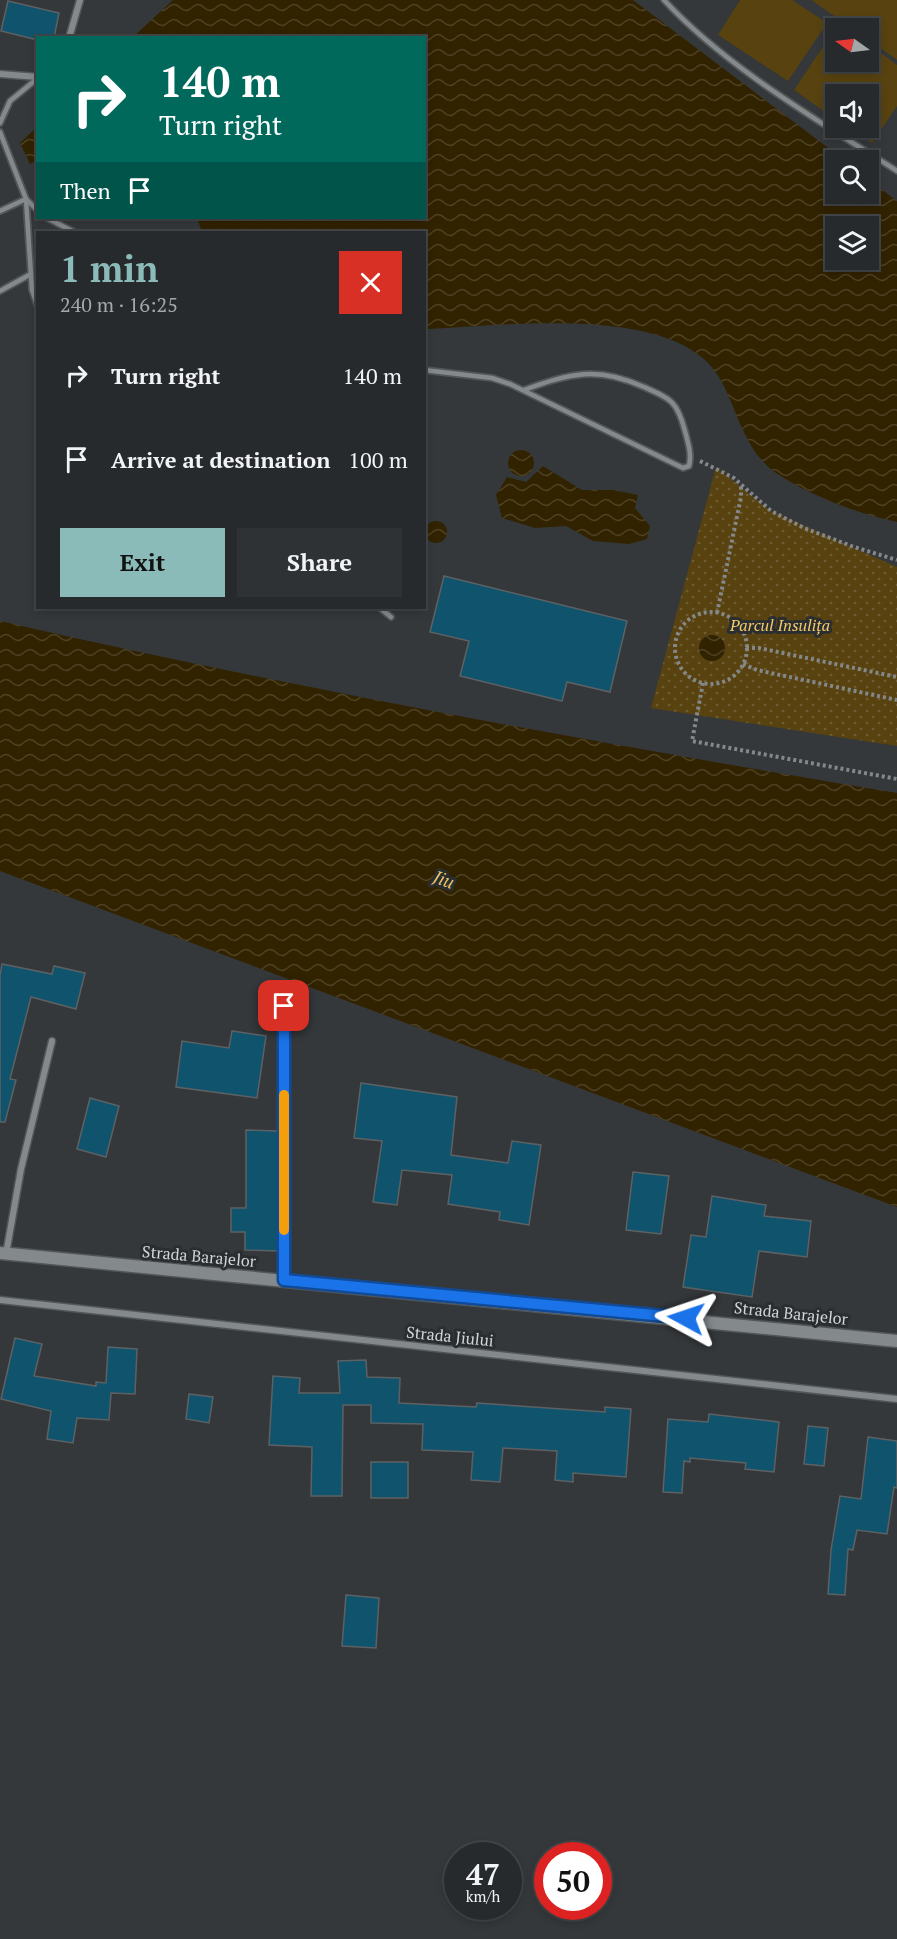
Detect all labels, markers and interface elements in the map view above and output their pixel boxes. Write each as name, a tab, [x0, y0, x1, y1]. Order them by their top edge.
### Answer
north arrow	[825, 18, 879, 72]
map controls	[825, 18, 879, 270]
text: 140 m	[159, 53, 280, 109]
icon: right	[60, 60, 138, 138]
button: sound	[825, 84, 879, 138]
text: Turn right	[159, 107, 282, 143]
button: search	[825, 150, 879, 204]
icon: arrive	[123, 174, 156, 207]
text: Then	[60, 176, 111, 205]
button: layers	[825, 216, 879, 270]
text: 1 min	[60, 245, 158, 292]
button: close	[339, 251, 402, 314]
text: 240 m · 16:25	[60, 291, 178, 318]
icon: right	[60, 359, 93, 392]
text: Turn right	[111, 361, 220, 390]
text: 140 m	[342, 361, 402, 390]
icon: arrive	[60, 443, 93, 476]
text: Arrive at destination	[111, 445, 330, 474]
text: 100 m	[348, 445, 408, 474]
button: Exit	[60, 528, 225, 597]
button: Share	[237, 528, 402, 597]
park label: Parcul Insulița	[729, 614, 830, 636]
water label: Jiu	[429, 864, 458, 894]
pin	[258, 980, 309, 1031]
icon: arrive	[267, 989, 300, 1022]
street label: Strada Barajelor	[141, 1240, 258, 1272]
position arrow	[654, 1286, 718, 1350]
street label: Strada Barajelor	[733, 1296, 850, 1330]
street label: Strada Jiului	[405, 1320, 495, 1352]
speed limit sign: 50	[534, 1842, 612, 1920]
text: 47	[466, 1854, 500, 1894]
text: km/h	[466, 1886, 500, 1906]

